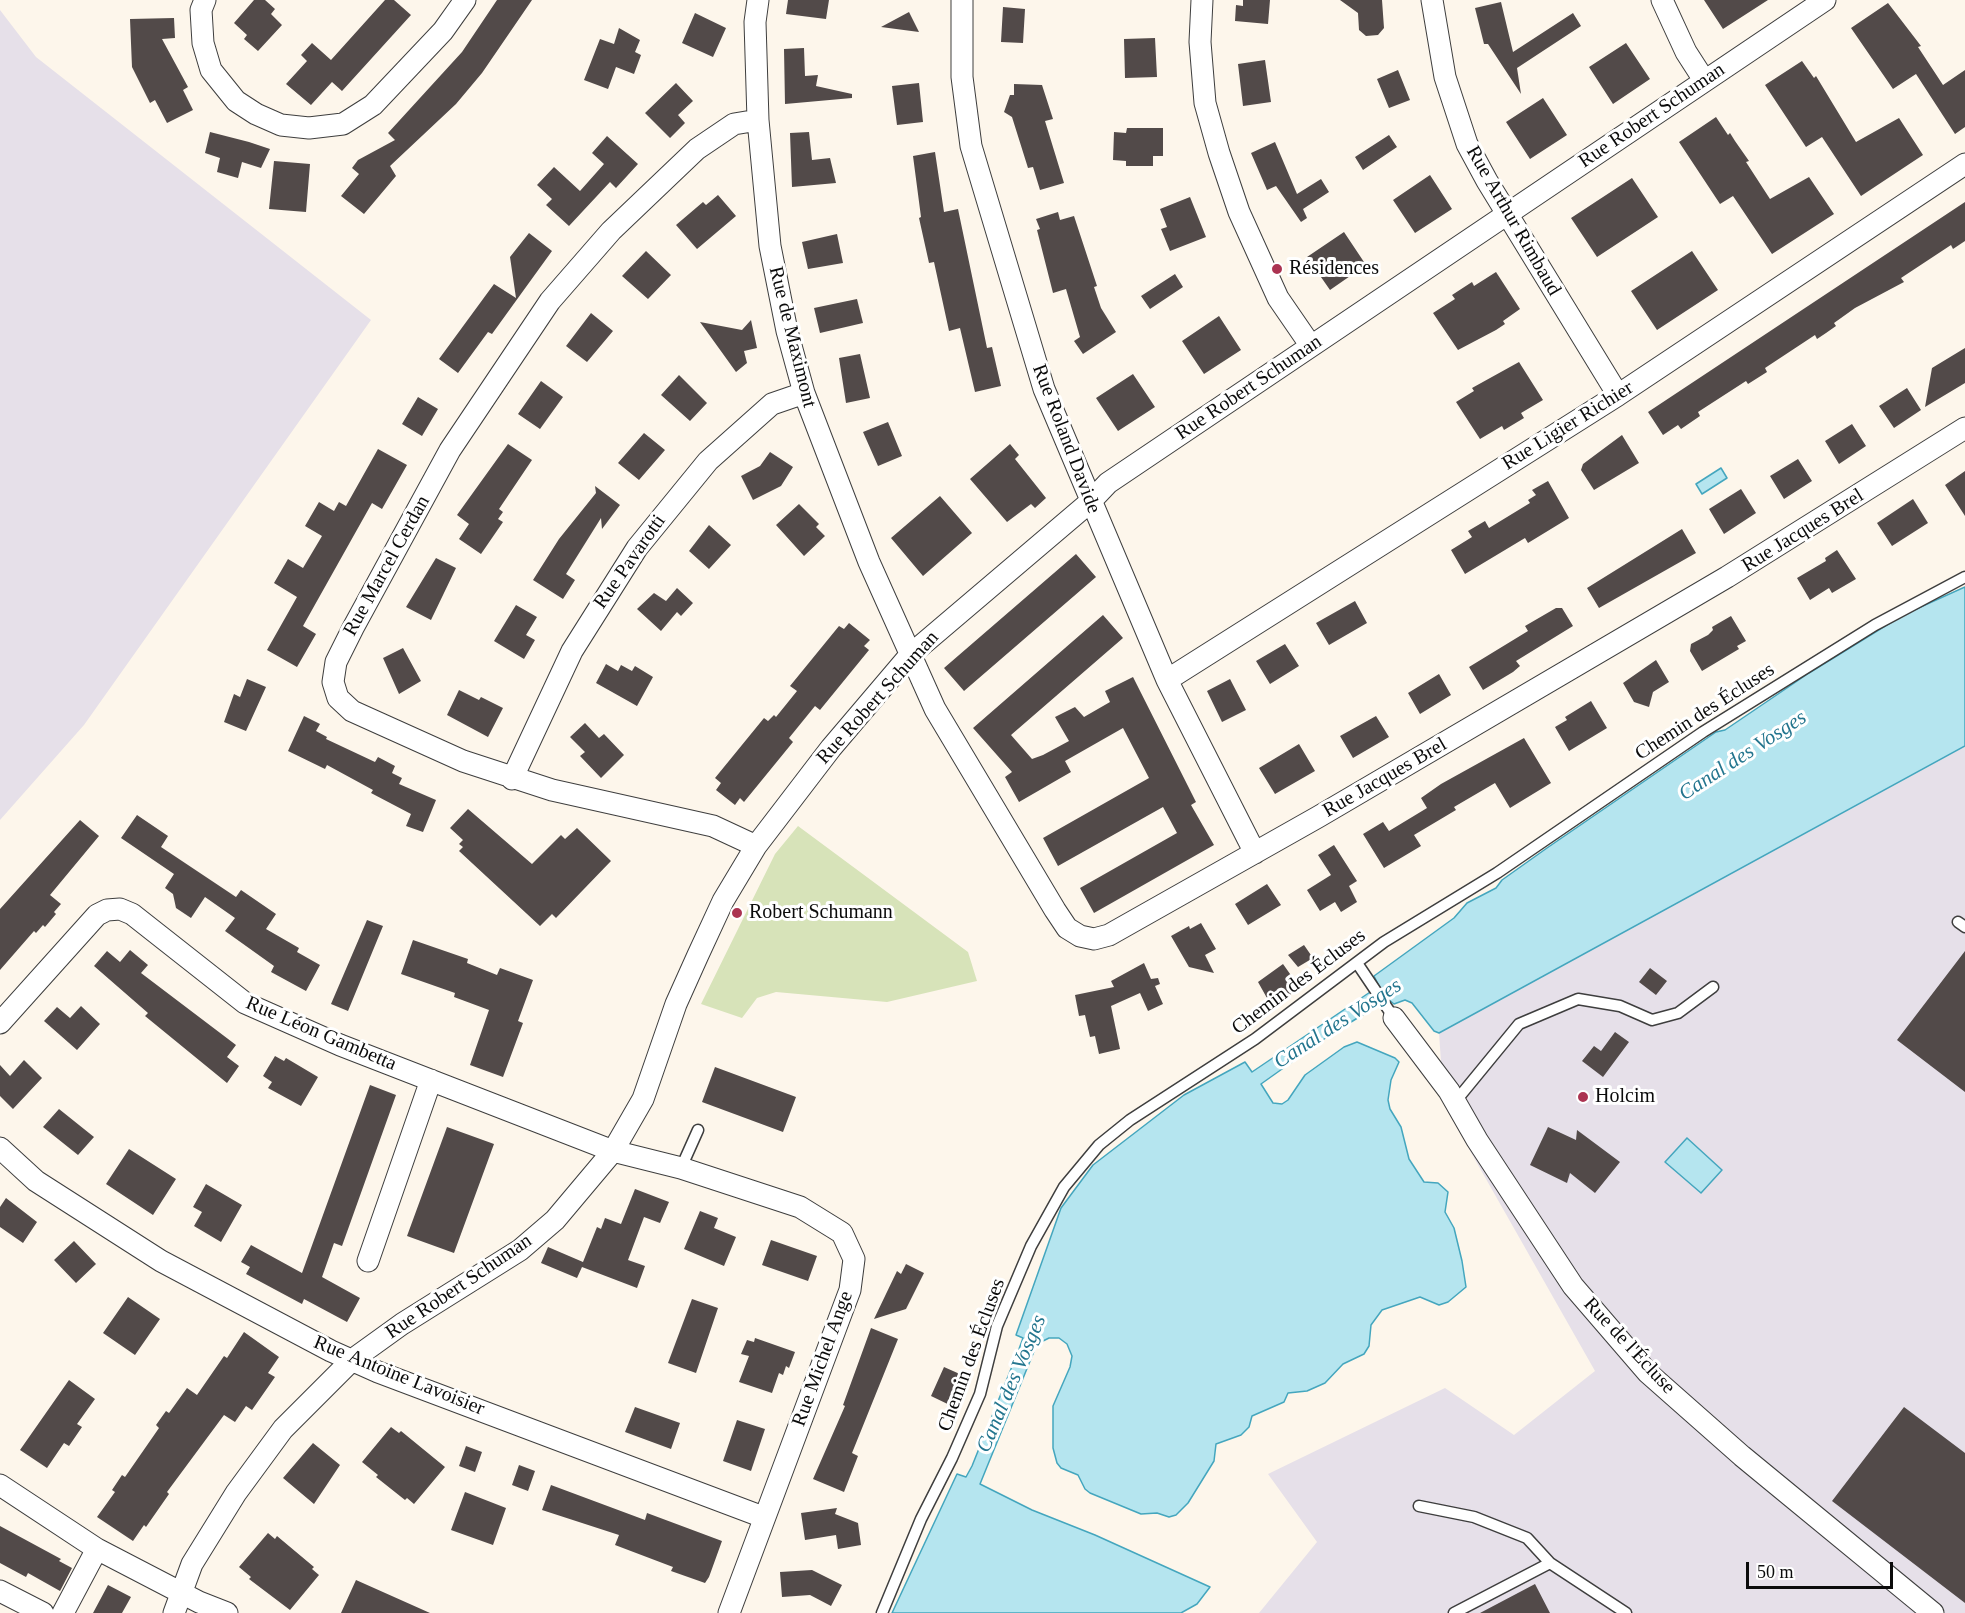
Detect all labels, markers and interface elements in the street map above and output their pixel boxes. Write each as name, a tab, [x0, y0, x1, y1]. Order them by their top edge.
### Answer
street label: Rue Robert Schuman	[1574, 58, 1730, 174]
street label: Rue Arthur Rimbaud	[1460, 142, 1566, 300]
place label: Résidences	[1289, 257, 1379, 281]
marker: Résidences	[1270, 262, 1284, 276]
street label: Rue de Maximont	[763, 264, 821, 410]
street label: Rue Robert Schuman	[1171, 330, 1327, 446]
street label: Rue Roland Davide	[1027, 361, 1105, 517]
street label: Rue Ligier Richier	[1498, 376, 1638, 476]
street label: Rue Jacques Brel	[1738, 484, 1868, 578]
street label: Rue Marcel Cerdan	[339, 492, 435, 640]
street label: Rue Pavarotti	[589, 510, 671, 614]
street label: Rue Robert Schuman	[812, 626, 944, 770]
street label: Chemin des Écluses	[1631, 658, 1779, 766]
water label: Canal des Vosges	[1674, 705, 1812, 807]
street label: Rue Jacques Brel	[1319, 733, 1451, 823]
place label: Robert Schumann	[749, 901, 893, 925]
marker: Robert Schumann	[730, 906, 744, 920]
street label: Chemin des Écluses	[1227, 924, 1371, 1040]
water label: Canal des Vosges	[1269, 973, 1407, 1075]
street label: Rue Léon Gambetta	[242, 991, 400, 1077]
place label: Holcim	[1595, 1085, 1655, 1109]
marker: Holcim	[1576, 1090, 1590, 1104]
street label: Rue Robert Schuman	[381, 1229, 537, 1345]
street label: Chemin des Écluses	[933, 1275, 1011, 1435]
street label: Rue Michel Ange	[787, 1288, 859, 1430]
street label: Rue de l'Écluse	[1578, 1293, 1680, 1399]
water label: Canal des Vosges	[972, 1311, 1052, 1457]
street label: Rue Antoine Lavoisier	[310, 1331, 488, 1421]
scale bar	[1749, 1550, 1896, 1588]
text: 50 m	[1757, 1562, 1794, 1582]

